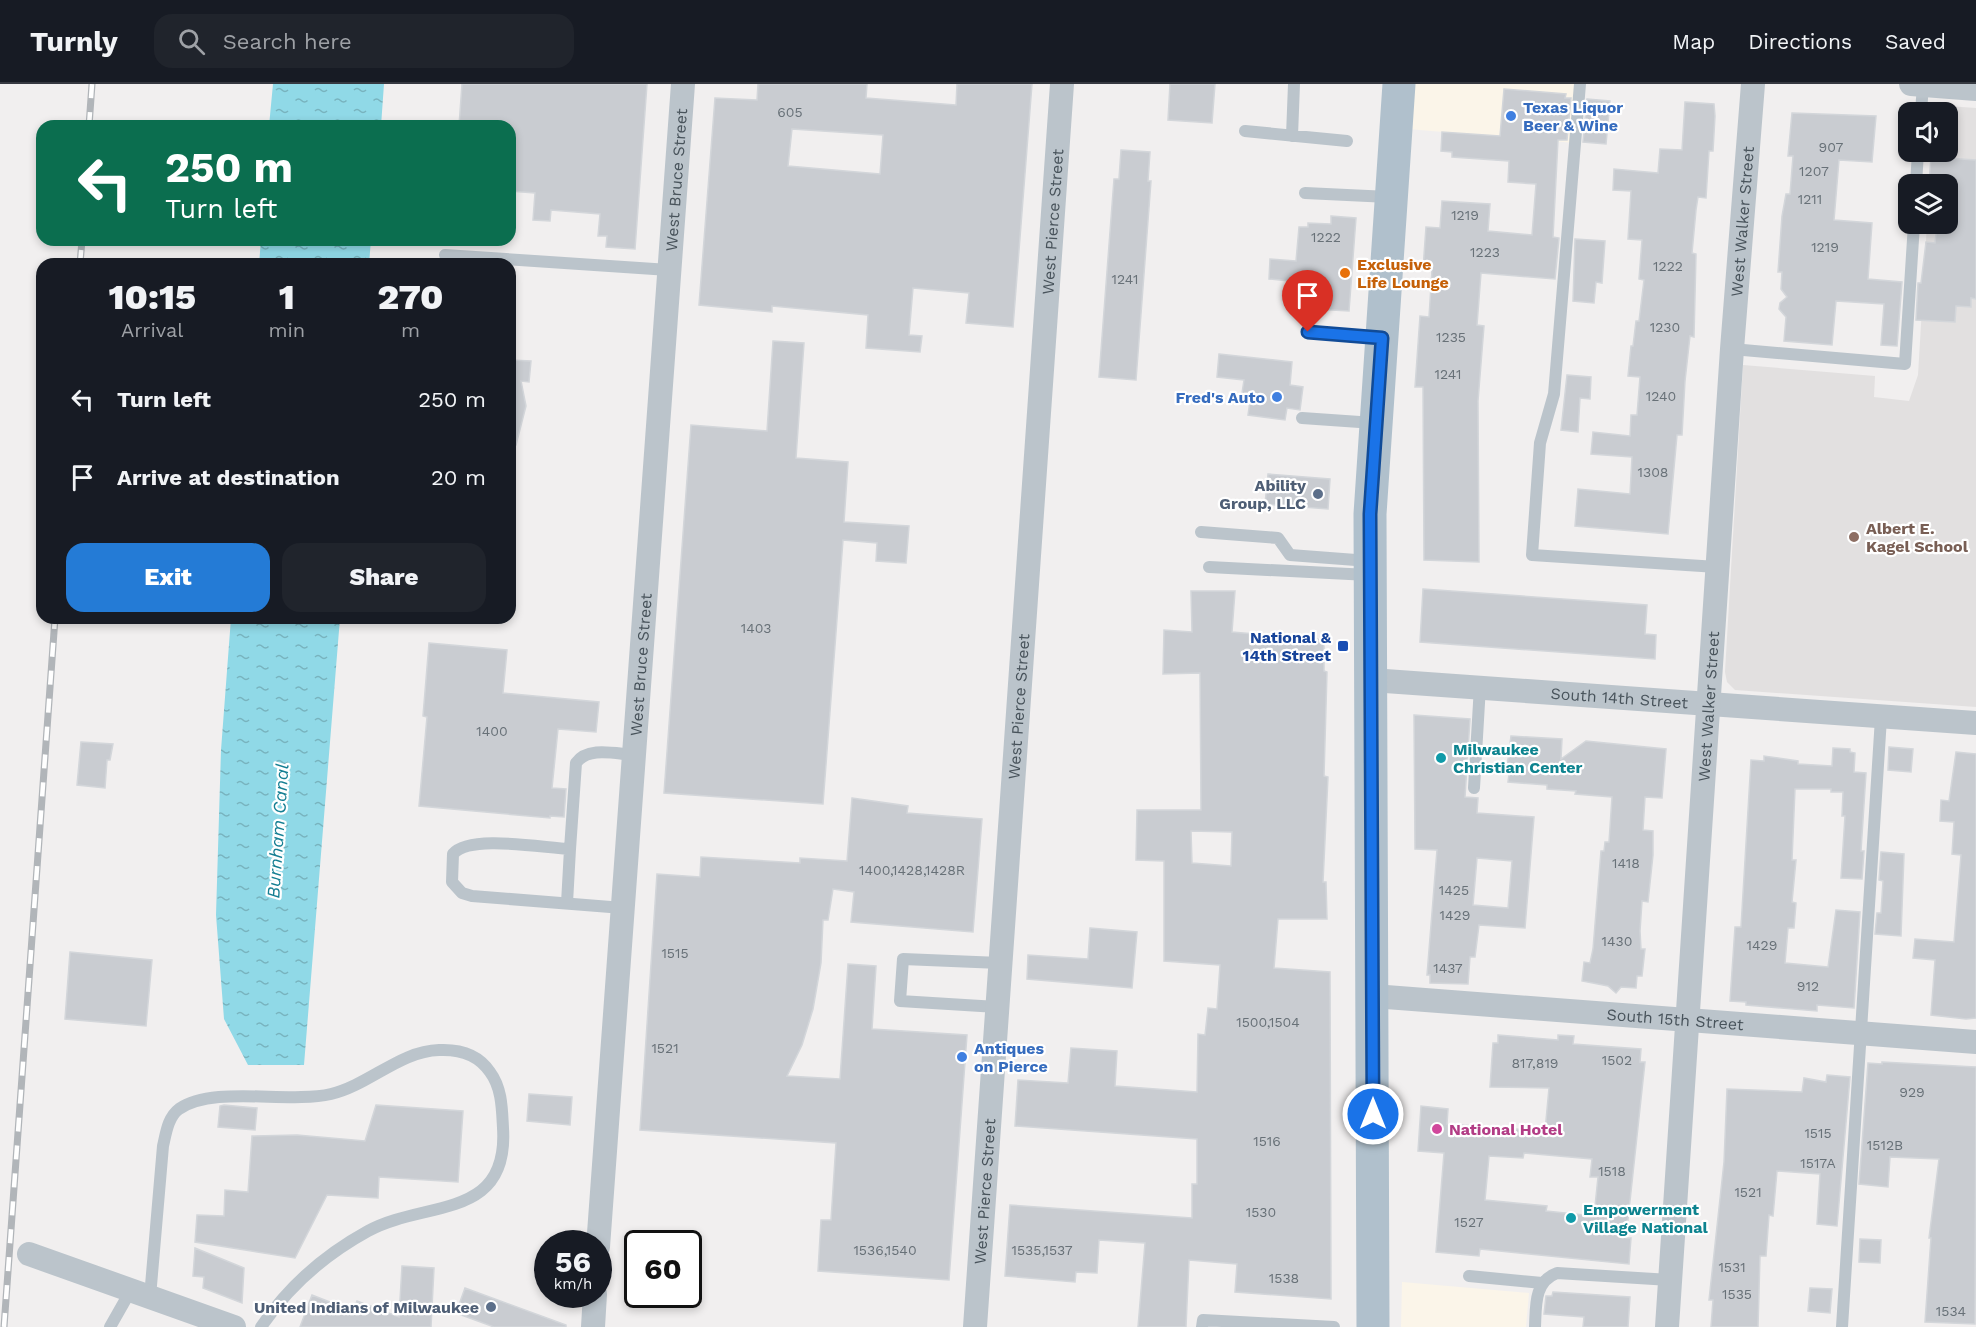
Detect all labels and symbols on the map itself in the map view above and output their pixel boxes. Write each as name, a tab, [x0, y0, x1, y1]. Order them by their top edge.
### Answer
place label: Texas Liquor Beer & Wine	[1523, 98, 1623, 135]
house number: 605	[777, 104, 803, 120]
street label: West Bruce Street	[662, 107, 691, 252]
marker: Texas Liquor Beer & Wine	[1504, 109, 1518, 123]
house number: 907	[1819, 139, 1844, 155]
street label: West Walker Street	[1727, 145, 1758, 298]
street label: West Pierce Street	[1038, 148, 1067, 295]
house number: 1207	[1799, 163, 1829, 179]
house number: 1211	[1798, 191, 1822, 207]
house number: 1219	[1451, 207, 1479, 223]
house number: 1222	[1311, 229, 1341, 245]
house number: 1219	[1811, 239, 1839, 255]
house number: 1223	[1470, 244, 1500, 260]
place label: Exclusive Life Lounge	[1357, 255, 1449, 292]
house number: 1222	[1653, 258, 1683, 274]
marker: Exclusive Life Lounge	[1338, 266, 1352, 280]
pin	[1282, 270, 1333, 332]
house number: 1241	[1112, 271, 1139, 287]
house number: 1230	[1650, 319, 1680, 335]
house number: 1235	[1436, 329, 1466, 345]
house number: 1241	[1435, 366, 1462, 382]
place label: Fred's Auto	[1175, 388, 1265, 407]
house number: 1240	[1646, 388, 1676, 404]
marker: Fred's Auto	[1270, 390, 1284, 404]
house number: 1308	[1638, 464, 1668, 480]
place label: Ability Group, LLC	[1219, 476, 1307, 513]
marker: Ability Group, LLC	[1311, 487, 1325, 501]
place label: Albert E. Kagel School	[1866, 519, 1969, 556]
marker: Albert E. Kagel School	[1847, 530, 1861, 544]
street label: West Bruce Street	[626, 592, 656, 737]
house number: 1403	[741, 620, 771, 636]
place label: National & 14th Street	[1243, 628, 1332, 665]
street label: West Walker Street	[1694, 630, 1723, 782]
street label: West Pierce Street	[1004, 633, 1034, 780]
marker: National & 14th Street	[1336, 639, 1350, 653]
street label: South 14th Street	[1550, 684, 1689, 713]
house number: 1400	[476, 723, 508, 739]
place label: Milwaukee Christian Center	[1453, 740, 1583, 777]
marker: Milwaukee Christian Center	[1434, 751, 1448, 765]
water label: Burnham Canal	[262, 763, 293, 899]
house number: 1418	[1612, 855, 1640, 871]
house number: 1400,1428,1428R	[859, 862, 965, 878]
house number: 1425	[1439, 882, 1469, 898]
house number: 1429	[1440, 907, 1470, 923]
house number: 1430	[1602, 933, 1632, 949]
house number: 1429	[1747, 937, 1777, 953]
house number: 1515	[661, 945, 689, 961]
house number: 1437	[1433, 960, 1463, 976]
house number: 912	[1797, 978, 1819, 994]
street label: South 15th Street	[1606, 1005, 1745, 1034]
house number: 1500,1504	[1236, 1014, 1300, 1030]
place label: Antiques on Pierce	[974, 1039, 1048, 1076]
house number: 1521	[651, 1040, 679, 1056]
marker: Antiques on Pierce	[955, 1050, 969, 1064]
house number: 1502	[1602, 1052, 1632, 1068]
house number: 817,819	[1511, 1055, 1559, 1071]
position arrow	[1341, 1082, 1405, 1146]
house number: 929	[1899, 1084, 1925, 1100]
street label: West Pierce Street	[970, 1118, 1000, 1265]
place label: National Hotel	[1449, 1120, 1563, 1139]
marker: National Hotel	[1430, 1122, 1444, 1136]
house number: 1515	[1804, 1125, 1832, 1141]
house number: 1516	[1253, 1133, 1281, 1149]
house number: 1512B	[1867, 1137, 1903, 1153]
house number: 1517A	[1800, 1155, 1836, 1171]
house number: 1518	[1598, 1163, 1626, 1179]
house number: 1521	[1734, 1184, 1762, 1200]
place label: Empowerment Village National	[1583, 1200, 1709, 1237]
house number: 1530	[1246, 1204, 1276, 1220]
marker: Empowerment Village National	[1564, 1211, 1578, 1225]
house number: 1527	[1454, 1214, 1484, 1230]
speed limit sign: 60	[624, 1230, 702, 1308]
house number: 1536,1540	[853, 1242, 917, 1258]
house number: 1535,1537	[1011, 1242, 1073, 1258]
house number: 1531	[1718, 1259, 1746, 1275]
house number: 1538	[1269, 1270, 1299, 1286]
house number: 1535	[1722, 1286, 1752, 1302]
place label: United Indians of Milwaukee	[254, 1298, 479, 1317]
marker: United Indians of Milwaukee	[484, 1300, 498, 1314]
house number: 1534	[1936, 1303, 1966, 1319]

